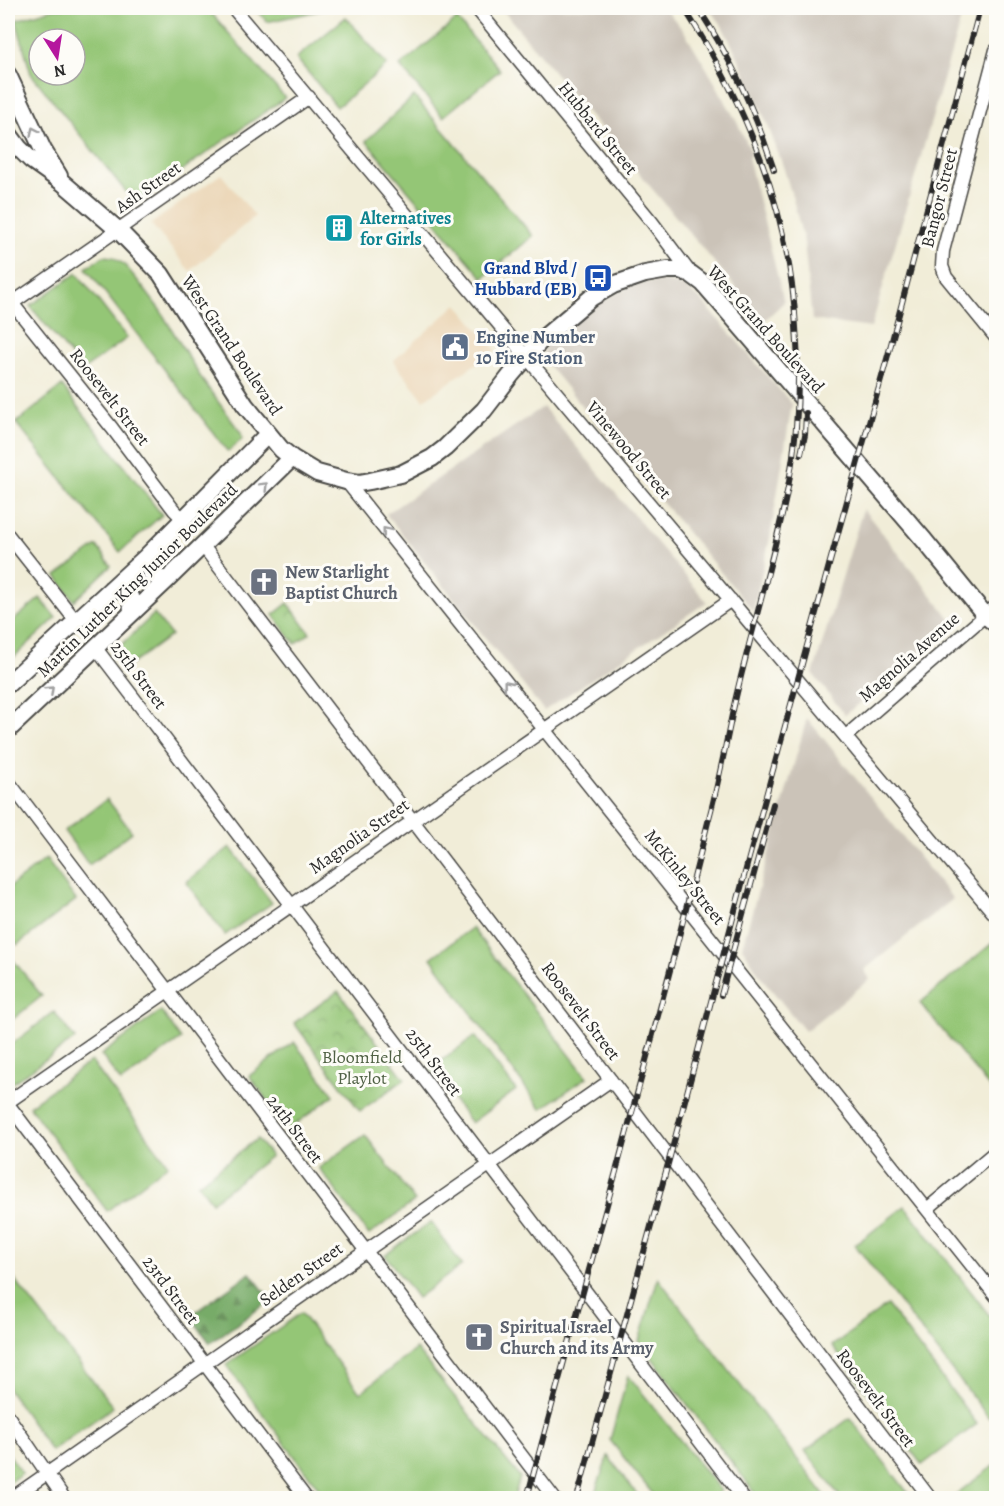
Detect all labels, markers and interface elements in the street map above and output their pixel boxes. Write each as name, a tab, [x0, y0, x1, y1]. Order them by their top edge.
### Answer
north arrow	[27, 27, 87, 87]
text: N	[52, 59, 68, 83]
street label: Hubbard Street	[553, 76, 643, 180]
one-way arrow	[29, 126, 41, 137]
street label: Bangor Street	[915, 146, 963, 250]
street label: Ash Street	[110, 156, 186, 219]
place label: Alternatives for Girls	[359, 206, 451, 251]
building icon: Alternatives for Girls	[323, 212, 355, 244]
place label: Grand Blvd / Hubbard (EB)	[474, 256, 577, 301]
street label: West Grand Boulevard	[701, 259, 830, 398]
bus stop icon: Grand Blvd / Hubbard (EB)	[582, 262, 614, 294]
street label: West Grand Boulevard	[176, 269, 288, 420]
place label: Engine Number 10 Fire Station	[476, 325, 596, 370]
public building icon: Engine Number 10 Fire Station	[439, 331, 471, 363]
street label: Roosevelt Street	[64, 343, 156, 451]
street label: Vinewood Street	[580, 395, 677, 504]
street label: Martin Luther King Junior Boulevard	[31, 477, 243, 682]
one-way arrow	[257, 482, 267, 493]
one-way arrow	[382, 527, 393, 538]
place label: New Starlight Baptist Church	[285, 560, 398, 605]
church icon: New Starlight Baptist Church	[248, 566, 280, 598]
street label: Magnolia Avenue	[853, 607, 965, 707]
street label: 25th Street	[105, 636, 173, 714]
one-way arrow	[504, 680, 515, 691]
one-way arrow	[43, 686, 54, 697]
street label: Magnolia Street	[304, 793, 414, 879]
street label: McKinley Street	[639, 824, 731, 930]
street label: Roosevelt Street	[536, 957, 626, 1065]
street label: 25th Street	[400, 1023, 468, 1101]
park label: Bloomfield Playlot	[322, 1045, 403, 1090]
street label: 24th Street	[261, 1090, 329, 1168]
street label: Selden Street	[254, 1236, 348, 1312]
street label: 23rd Street	[137, 1251, 205, 1329]
place label: Spiritual Israel Church and its Army	[500, 1315, 654, 1360]
church icon: Spiritual Israel Church and its Army	[463, 1321, 495, 1353]
street label: Roosevelt Street	[831, 1344, 921, 1452]

